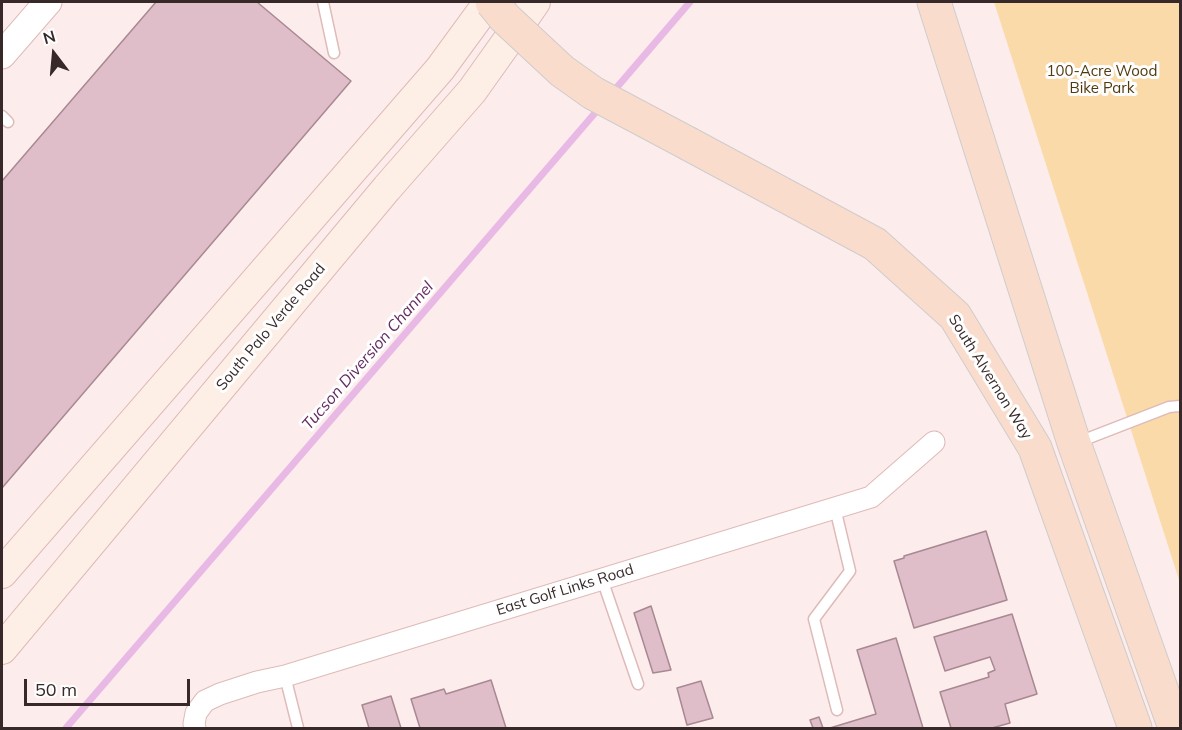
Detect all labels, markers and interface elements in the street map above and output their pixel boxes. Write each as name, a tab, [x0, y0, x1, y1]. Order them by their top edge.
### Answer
north arrow	[24, 24, 84, 84]
text: N	[40, 25, 58, 48]
park label: 100-Acre Wood Bike Park	[1047, 62, 1157, 97]
street label: South Palo Verde Road	[213, 260, 329, 394]
water label: Tucson Diversion Channel	[298, 278, 438, 434]
street label: South Alvernon Way	[944, 311, 1036, 443]
street label: East Golf Links Road	[494, 561, 636, 619]
scale bar	[27, 667, 194, 705]
text: 50 m	[35, 678, 77, 701]

